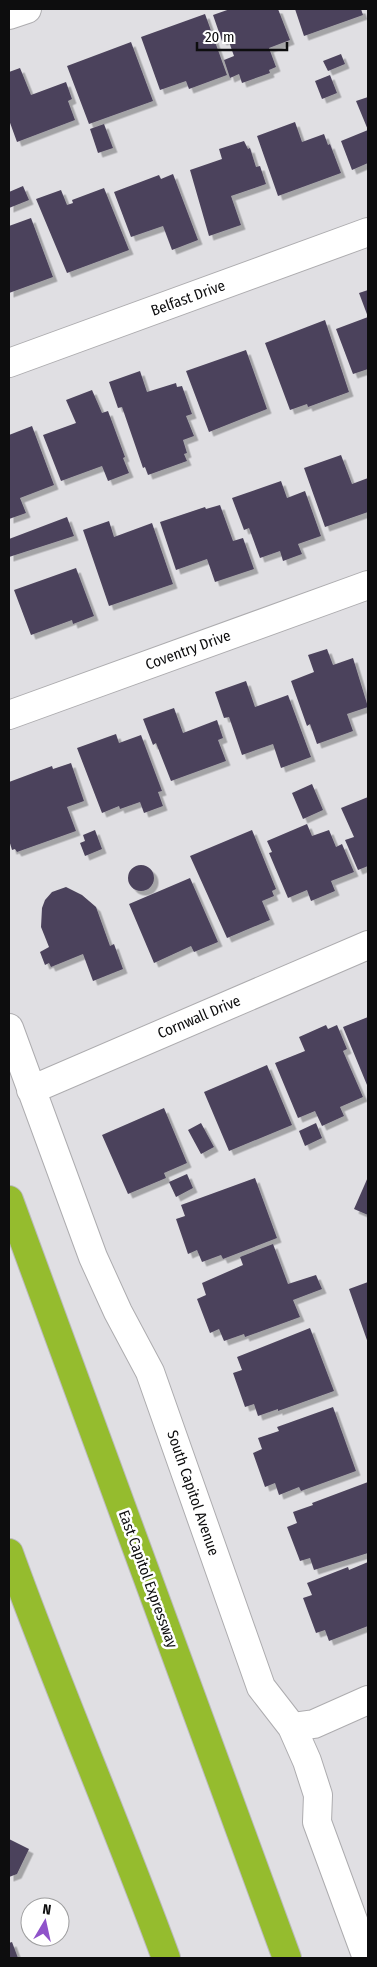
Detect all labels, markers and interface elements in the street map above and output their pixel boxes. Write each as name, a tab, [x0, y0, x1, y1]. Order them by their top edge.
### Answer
scale bar	[197, 20, 287, 52]
text: 20 m	[205, 28, 235, 46]
street label: Belfast Drive	[148, 276, 228, 320]
street label: Coventry Drive	[143, 626, 233, 674]
street label: Cornwall Drive	[155, 991, 243, 1043]
street label: South Capitol Avenue	[163, 1428, 223, 1558]
street label: East Capitol Expressway	[115, 1508, 181, 1651]
north arrow	[20, 1897, 70, 1947]
text: N	[41, 1901, 52, 1919]

